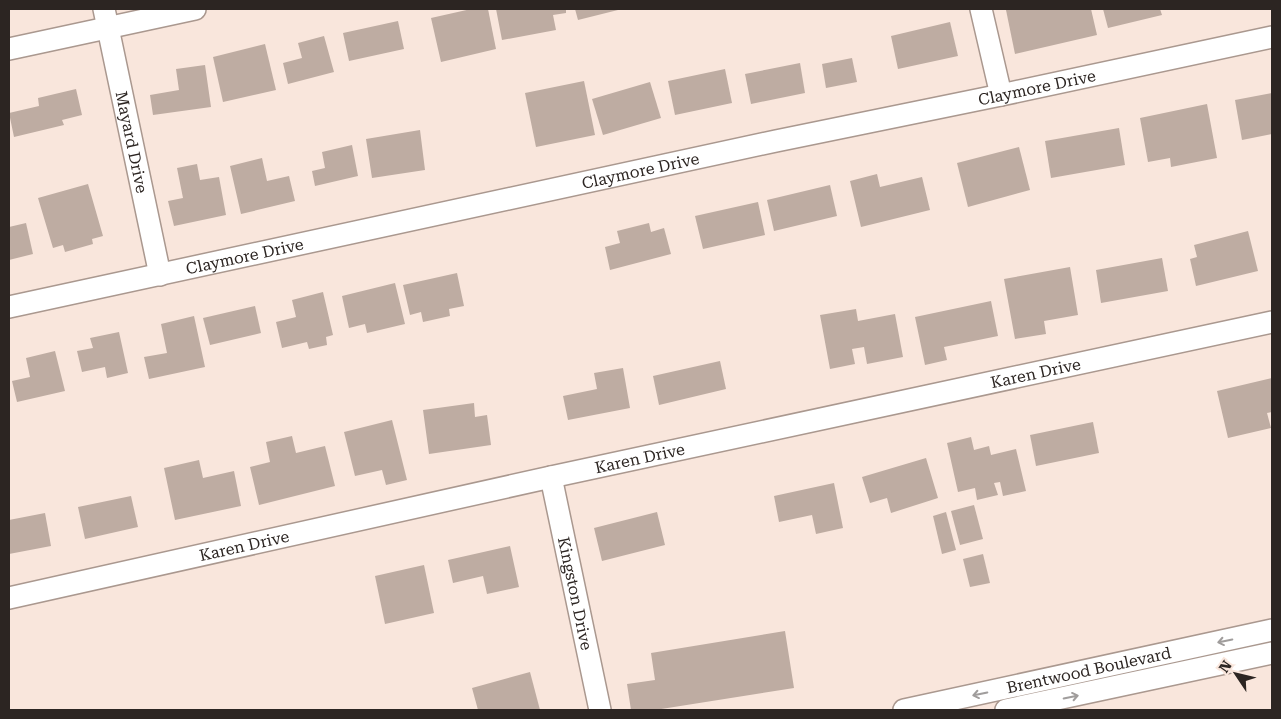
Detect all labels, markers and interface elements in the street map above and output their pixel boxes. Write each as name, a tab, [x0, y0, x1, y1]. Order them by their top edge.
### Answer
street label: Claymore Drive	[976, 66, 1098, 109]
street label: Mayard Drive	[112, 89, 152, 195]
street label: Claymore Drive	[580, 149, 701, 193]
street label: Claymore Drive	[184, 235, 305, 278]
street label: Karen Drive	[989, 354, 1083, 392]
street label: Karen Drive	[593, 439, 687, 477]
street label: Karen Drive	[198, 527, 291, 565]
street label: Kingston Drive	[554, 535, 596, 652]
one-way arrow	[1217, 636, 1233, 646]
street label: Brentwood Boulevard	[1005, 643, 1173, 697]
north arrow	[1211, 649, 1261, 699]
text: N	[1216, 657, 1235, 676]
one-way arrow	[973, 689, 989, 699]
one-way arrow	[1062, 691, 1078, 701]

